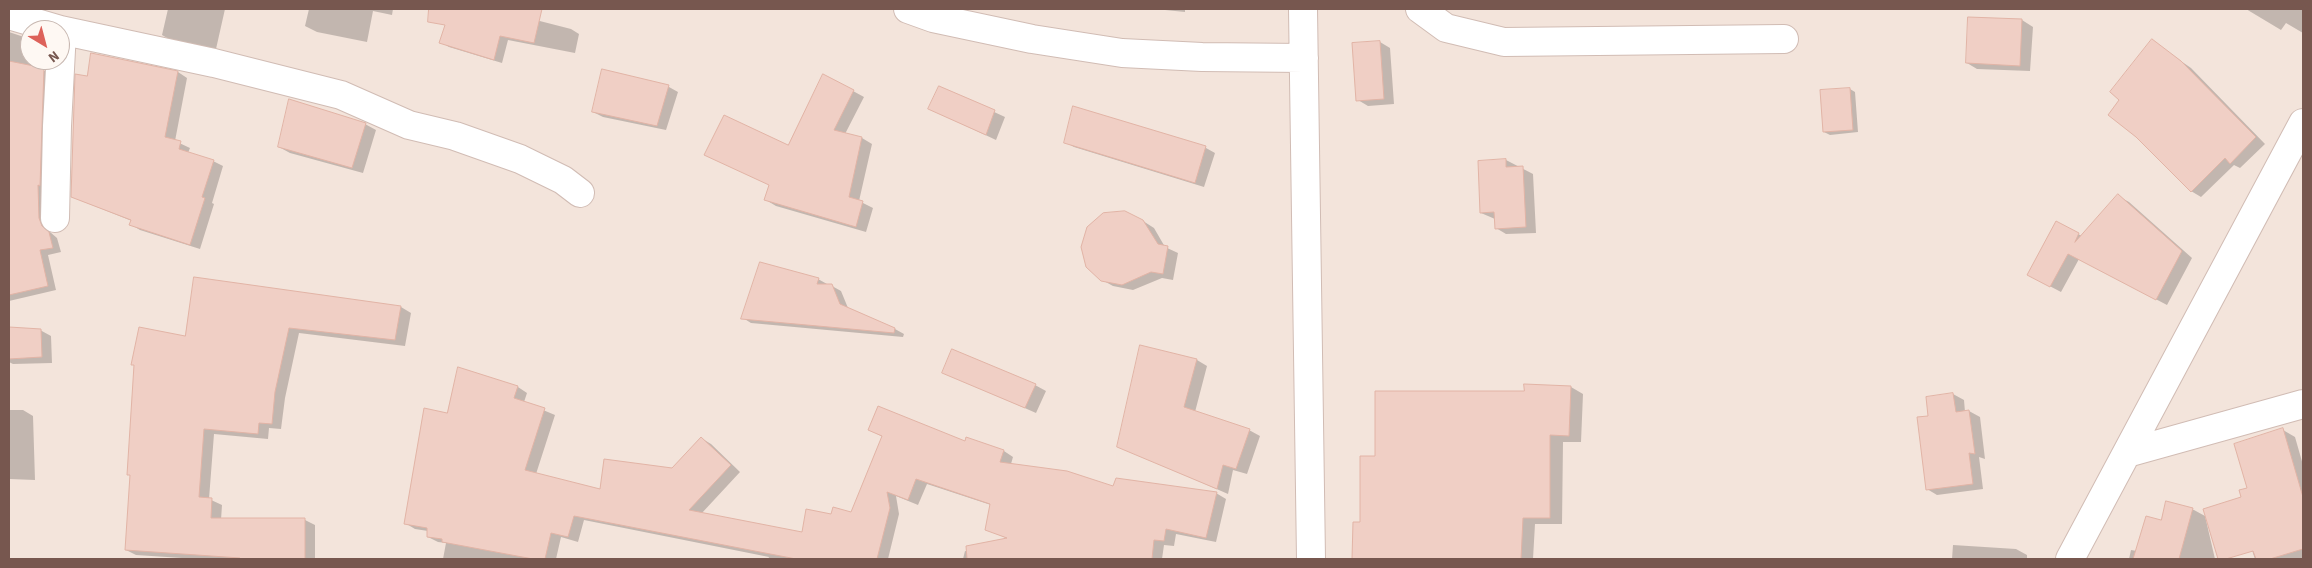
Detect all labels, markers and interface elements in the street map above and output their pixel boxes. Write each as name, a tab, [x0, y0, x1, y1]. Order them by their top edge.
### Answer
north arrow	[20, 20, 70, 70]
text: N	[44, 45, 63, 67]

